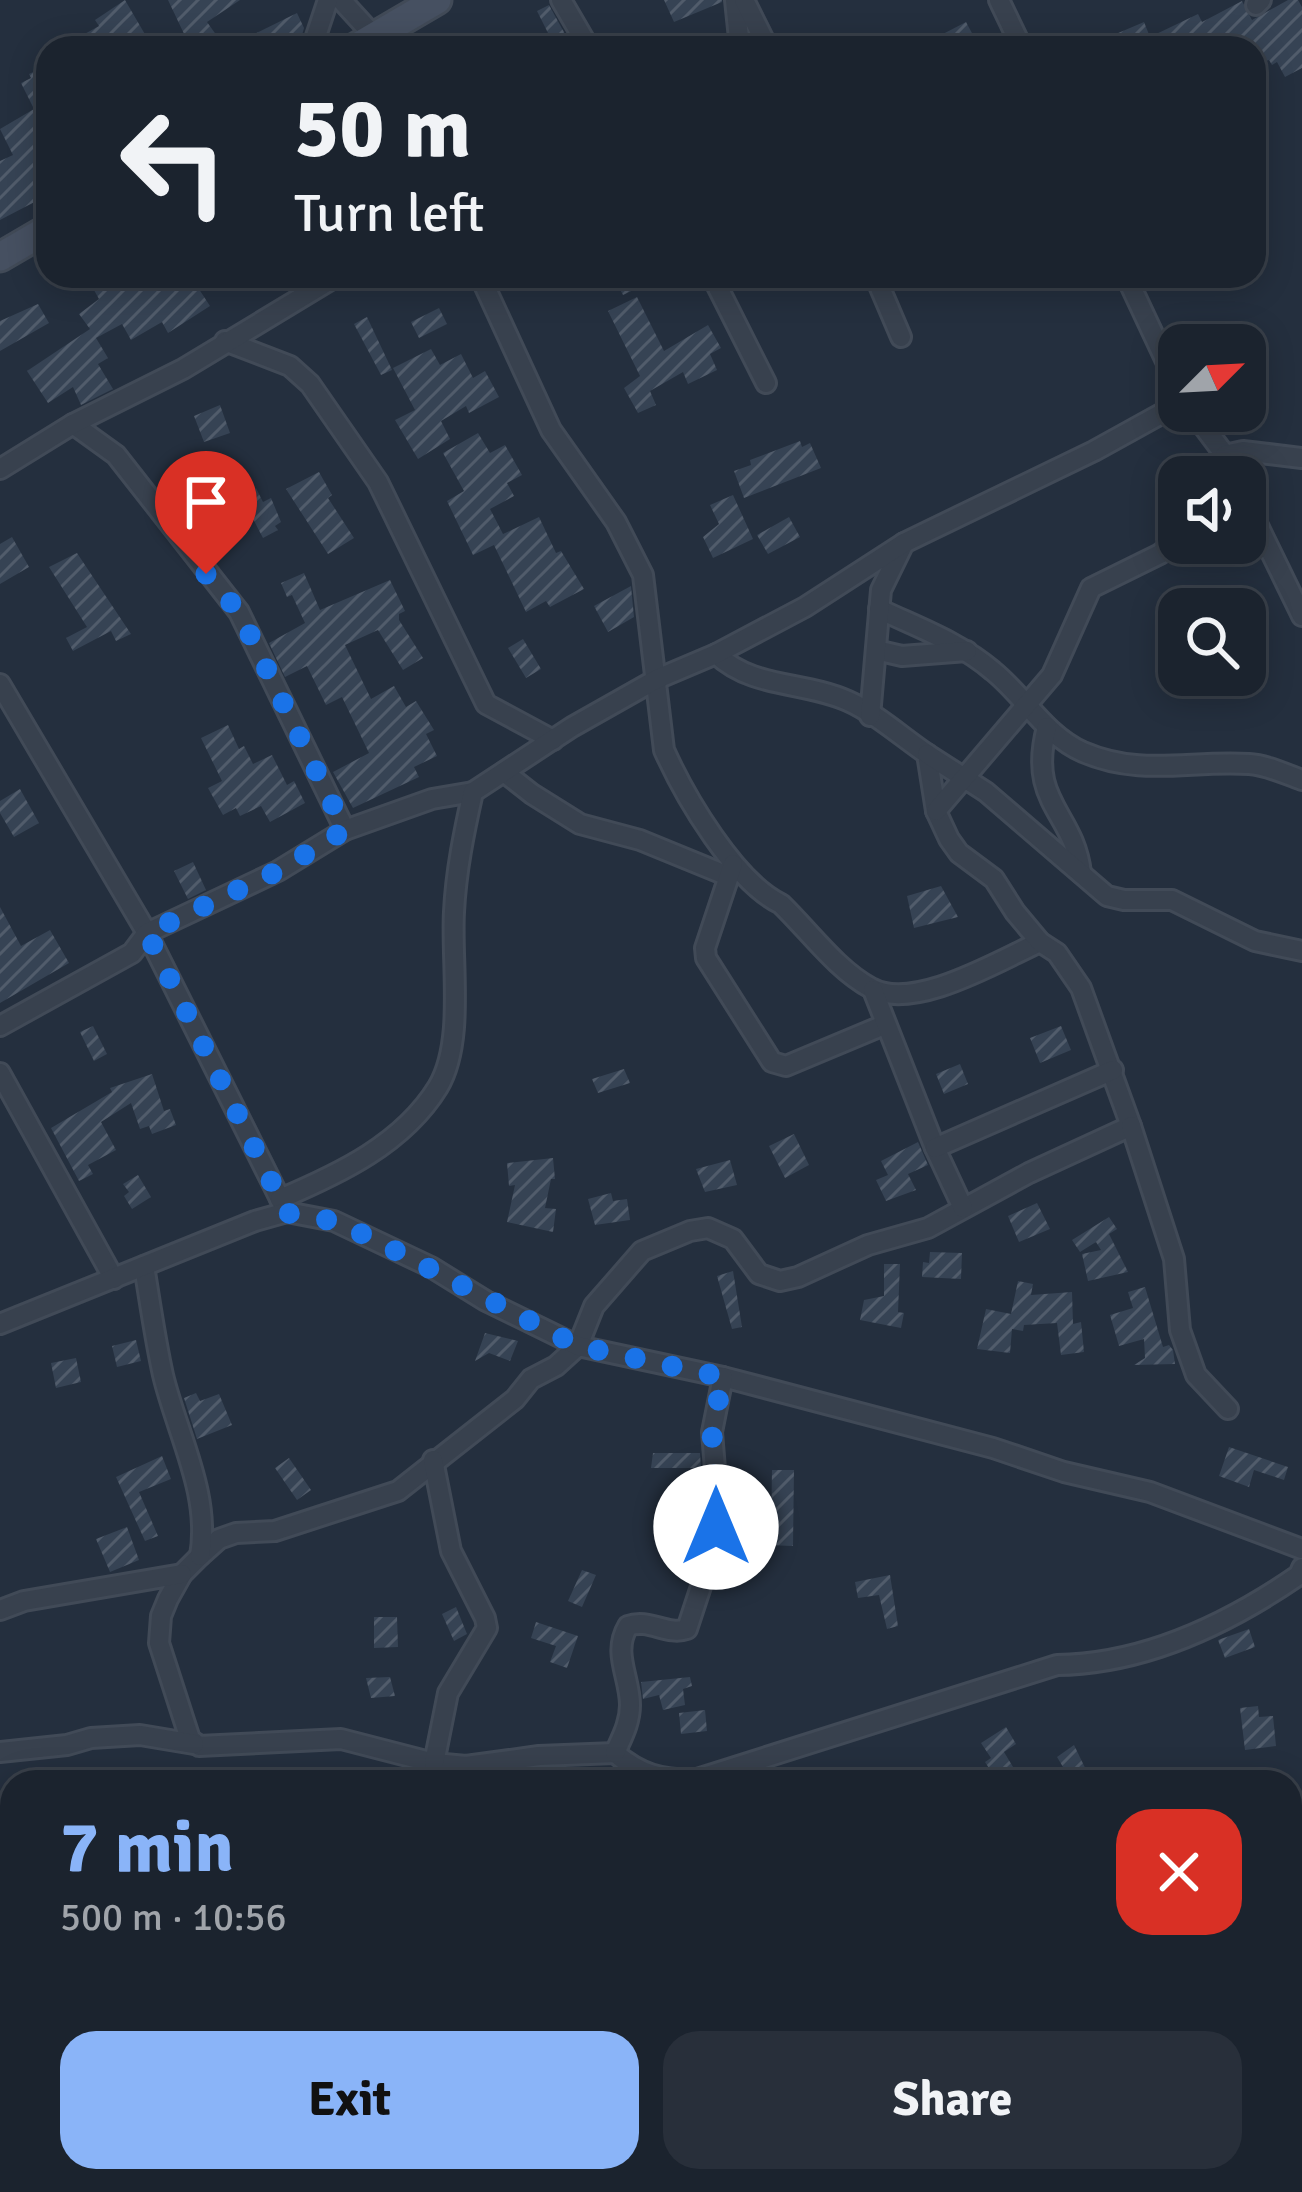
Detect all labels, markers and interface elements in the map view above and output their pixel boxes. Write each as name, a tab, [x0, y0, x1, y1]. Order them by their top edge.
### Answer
text: 50 m	[294, 77, 471, 181]
icon: left	[96, 84, 252, 240]
text: Turn left	[294, 180, 484, 247]
north arrow	[1158, 324, 1266, 432]
map controls	[1158, 324, 1266, 696]
pin	[155, 451, 257, 574]
button: sound	[1158, 456, 1266, 564]
icon: arrive	[173, 469, 239, 535]
button: search	[1158, 588, 1266, 696]
position arrow	[653, 1464, 779, 1590]
text: 7 min	[60, 1803, 234, 1892]
button: close	[1116, 1809, 1242, 1935]
text: 500 m · 10:56	[60, 1893, 287, 1941]
button: Exit	[60, 2031, 639, 2169]
button: Share	[663, 2031, 1242, 2169]

